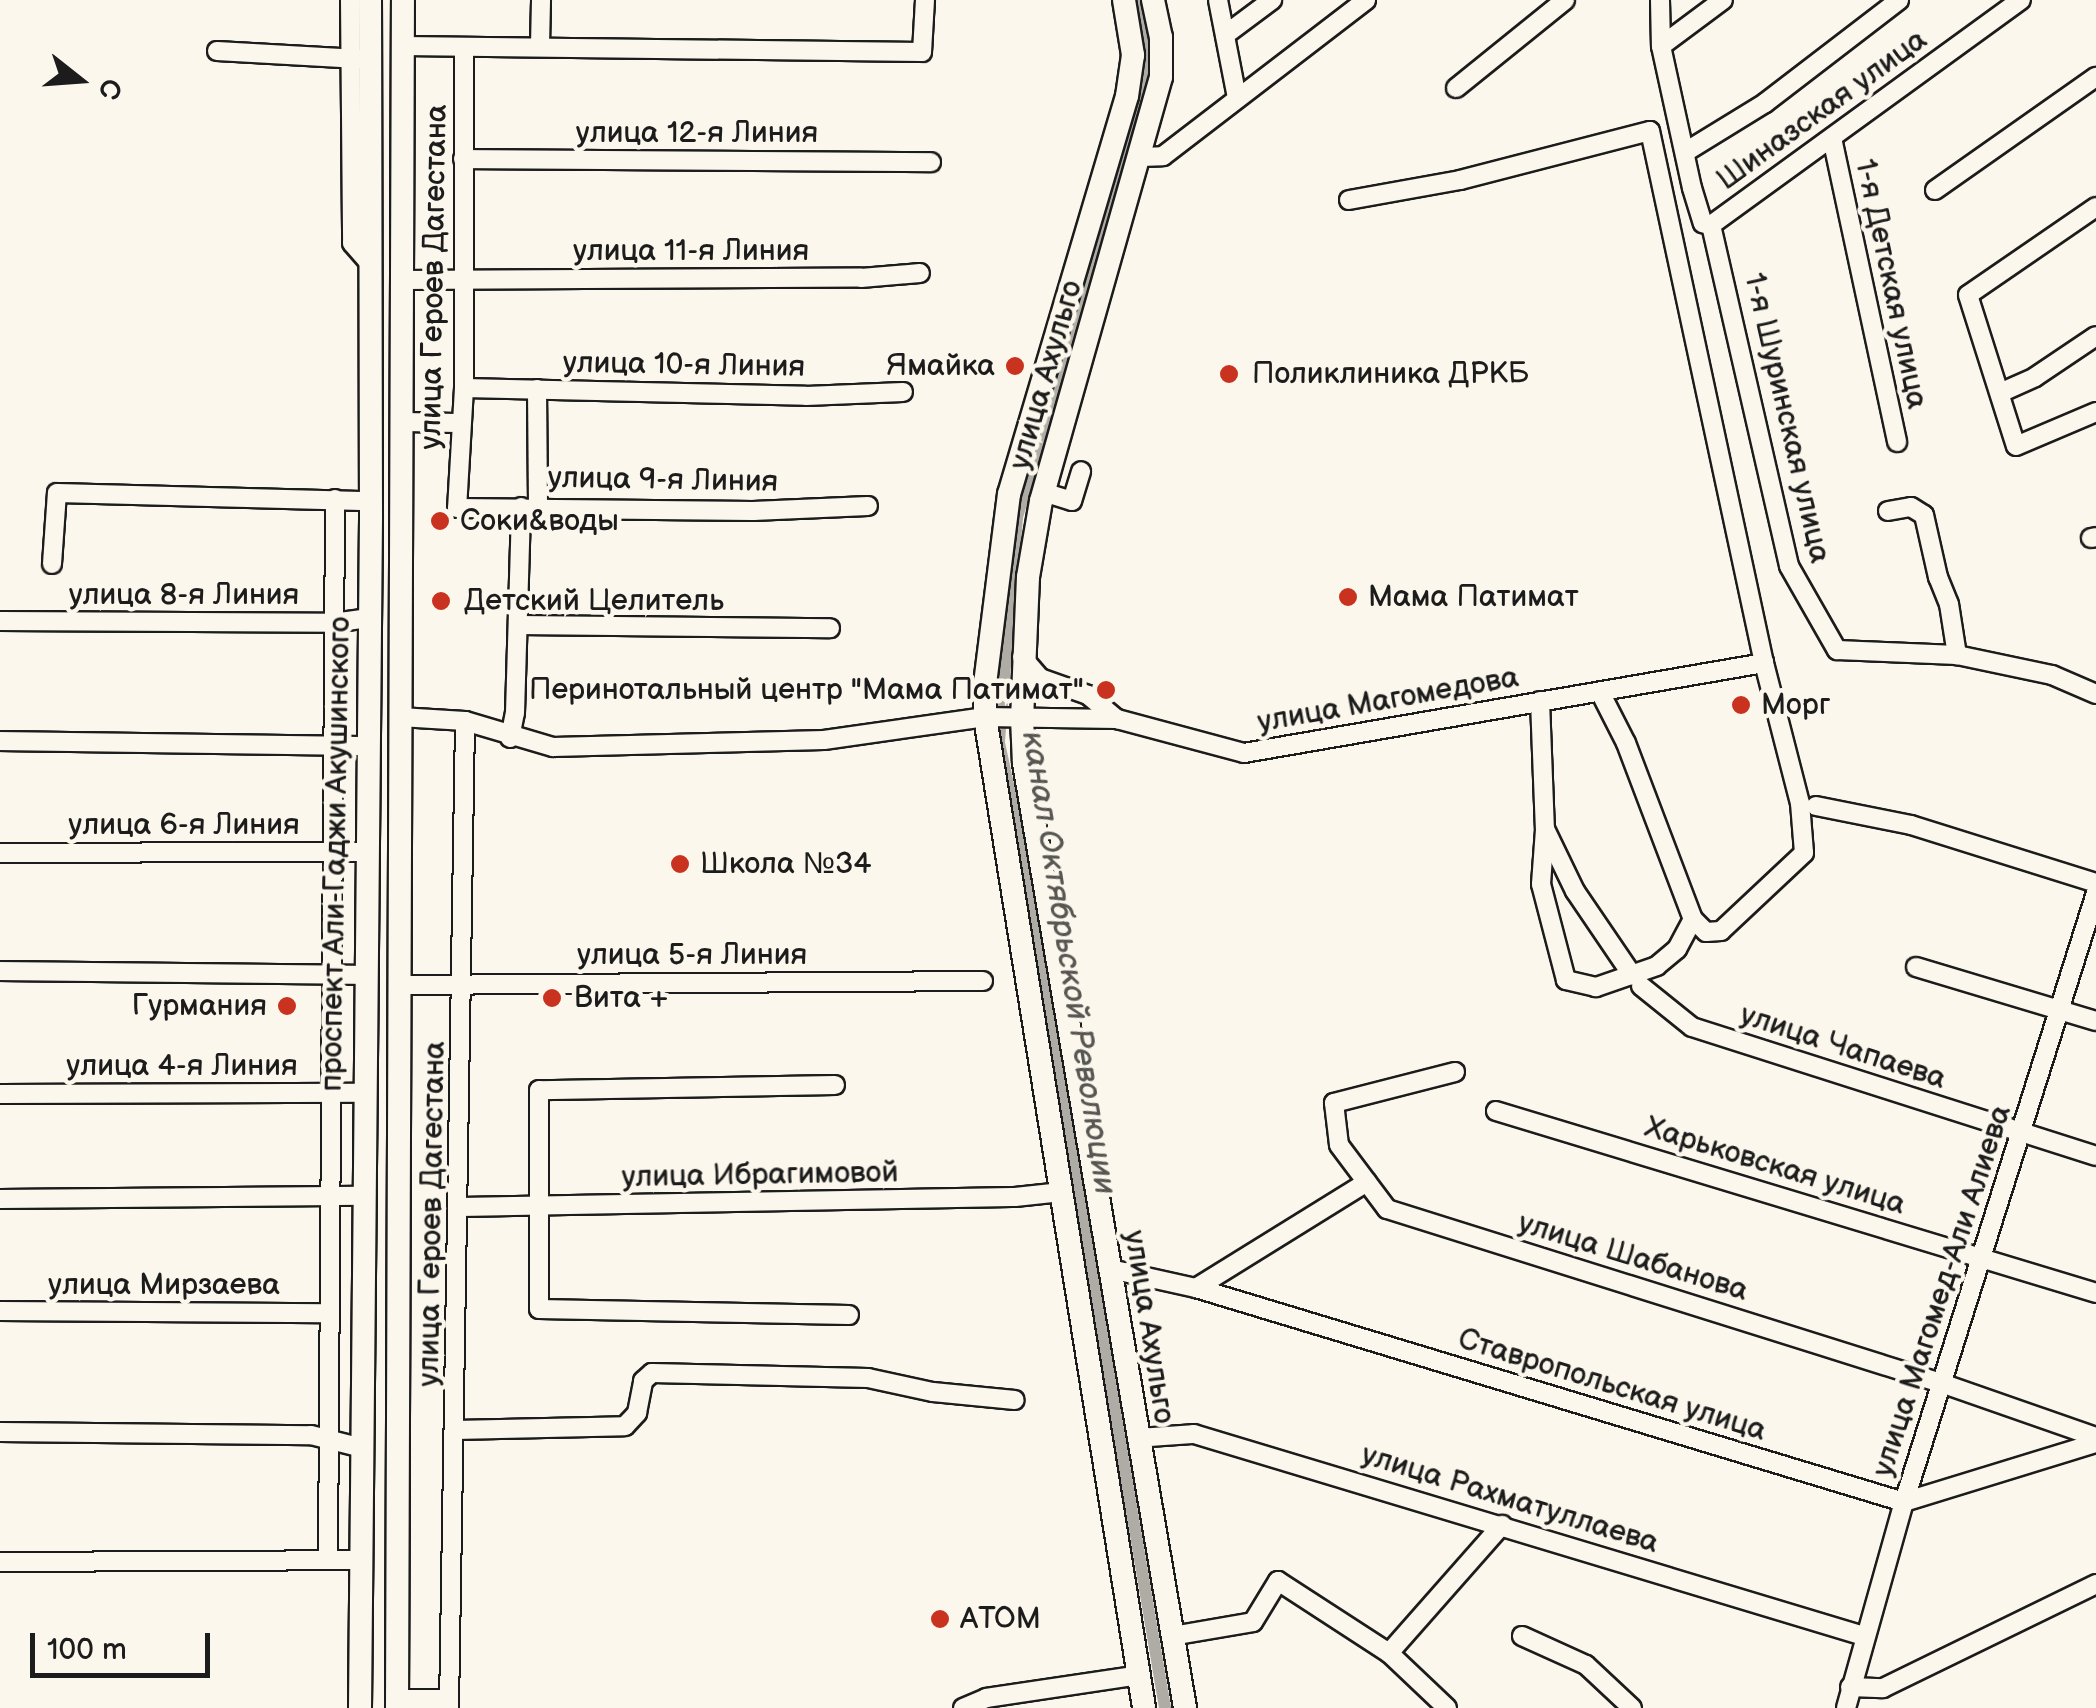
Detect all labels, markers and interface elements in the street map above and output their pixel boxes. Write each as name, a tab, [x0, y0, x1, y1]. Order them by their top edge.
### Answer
street label: Шиназская улица	[1710, 22, 1934, 198]
north arrow	[30, 30, 130, 130]
text: С	[91, 75, 128, 103]
street label: улица Героев Дагестана	[413, 104, 455, 450]
street label: улица 12-я Линия	[576, 115, 818, 151]
street label: 1-я Детская улица	[1847, 156, 1935, 412]
street label: улица 11-я Линия	[573, 233, 809, 269]
street label: 1-я Шуринская улица	[1736, 269, 1838, 567]
street label: улица Ахульго	[1002, 276, 1090, 474]
street label: улица 10-я Линия	[563, 345, 805, 385]
place label: Ямайка	[886, 348, 995, 384]
marker: Ямайка	[1004, 355, 1026, 377]
place label: Поликлиника ДРКБ	[1252, 356, 1529, 392]
marker: Поликлиника ДРКБ	[1216, 361, 1242, 387]
street label: улица 9-я Линия	[548, 460, 778, 500]
place label: Соки&воды	[460, 503, 619, 539]
marker: Соки&воды	[429, 510, 451, 532]
street label: улица 8-я Линия	[69, 577, 299, 613]
place label: Мама Патимат	[1368, 579, 1579, 615]
place label: Детский Целитель	[464, 583, 724, 619]
marker: Мама Патимат	[1337, 586, 1359, 608]
marker: Детский Целитель	[428, 588, 454, 614]
street label: проспект Али-Гаджи Акушинского	[314, 616, 358, 1092]
street label: улица Магомедова	[1255, 659, 1521, 741]
place label: Перинотальный центр "Мама Патимат"	[529, 672, 1084, 708]
marker: Перинотальный центр "Мама Патимат"	[1093, 677, 1119, 703]
place label: Морг	[1761, 687, 1830, 723]
marker: Морг	[1730, 694, 1752, 716]
water label: канал Октябрьской Революции	[1012, 729, 1124, 1197]
street label: улица 6-я Линия	[68, 807, 300, 843]
place label: Школа №34	[700, 846, 872, 882]
marker: Школа №34	[669, 853, 691, 875]
street label: улица 5-я Линия	[577, 937, 807, 973]
place label: Вита +	[574, 980, 669, 1016]
marker: Вита +	[539, 985, 565, 1011]
place label: Гурмания	[132, 988, 267, 1024]
marker: Гурмания	[276, 995, 298, 1017]
street label: улица Чапаева	[1736, 997, 1950, 1097]
street label: улица Героев Дагестана	[411, 1041, 453, 1387]
street label: улица 4-я Линия	[66, 1048, 298, 1084]
street label: улица Магомед-Али Алиева	[1865, 1101, 2019, 1481]
street label: Харьковская улица	[1641, 1109, 1909, 1223]
street label: улица Ибрагимовой	[621, 1155, 899, 1195]
street label: улица Шабанова	[1514, 1205, 1752, 1309]
street label: улица Ахульго	[1116, 1228, 1182, 1426]
street label: улица Мирзаева	[48, 1267, 280, 1303]
street label: Ставропольская улица	[1454, 1321, 1770, 1449]
street label: улица Рахматуллаева	[1357, 1437, 1663, 1561]
place label: АТОМ	[960, 1601, 1041, 1637]
marker: АТОМ	[929, 1608, 951, 1630]
scale bar	[35, 1613, 215, 1675]
text: 100 m	[47, 1632, 127, 1668]

